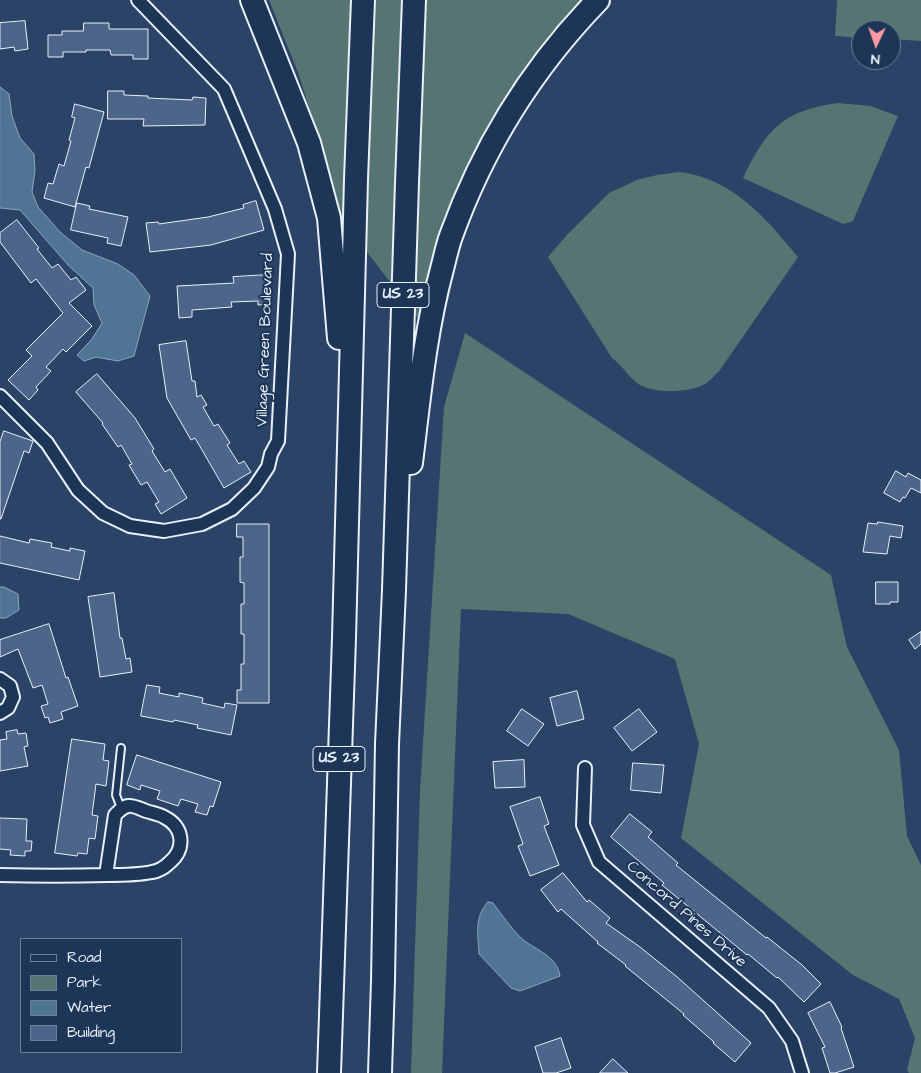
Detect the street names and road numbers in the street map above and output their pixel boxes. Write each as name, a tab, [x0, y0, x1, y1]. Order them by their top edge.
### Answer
street label: Village Green Boulevard	[253, 253, 279, 427]
road number: US 23	[377, 282, 429, 308]
road number: US 23	[313, 746, 365, 772]
street label: Concord Pines Drive	[622, 858, 750, 972]

